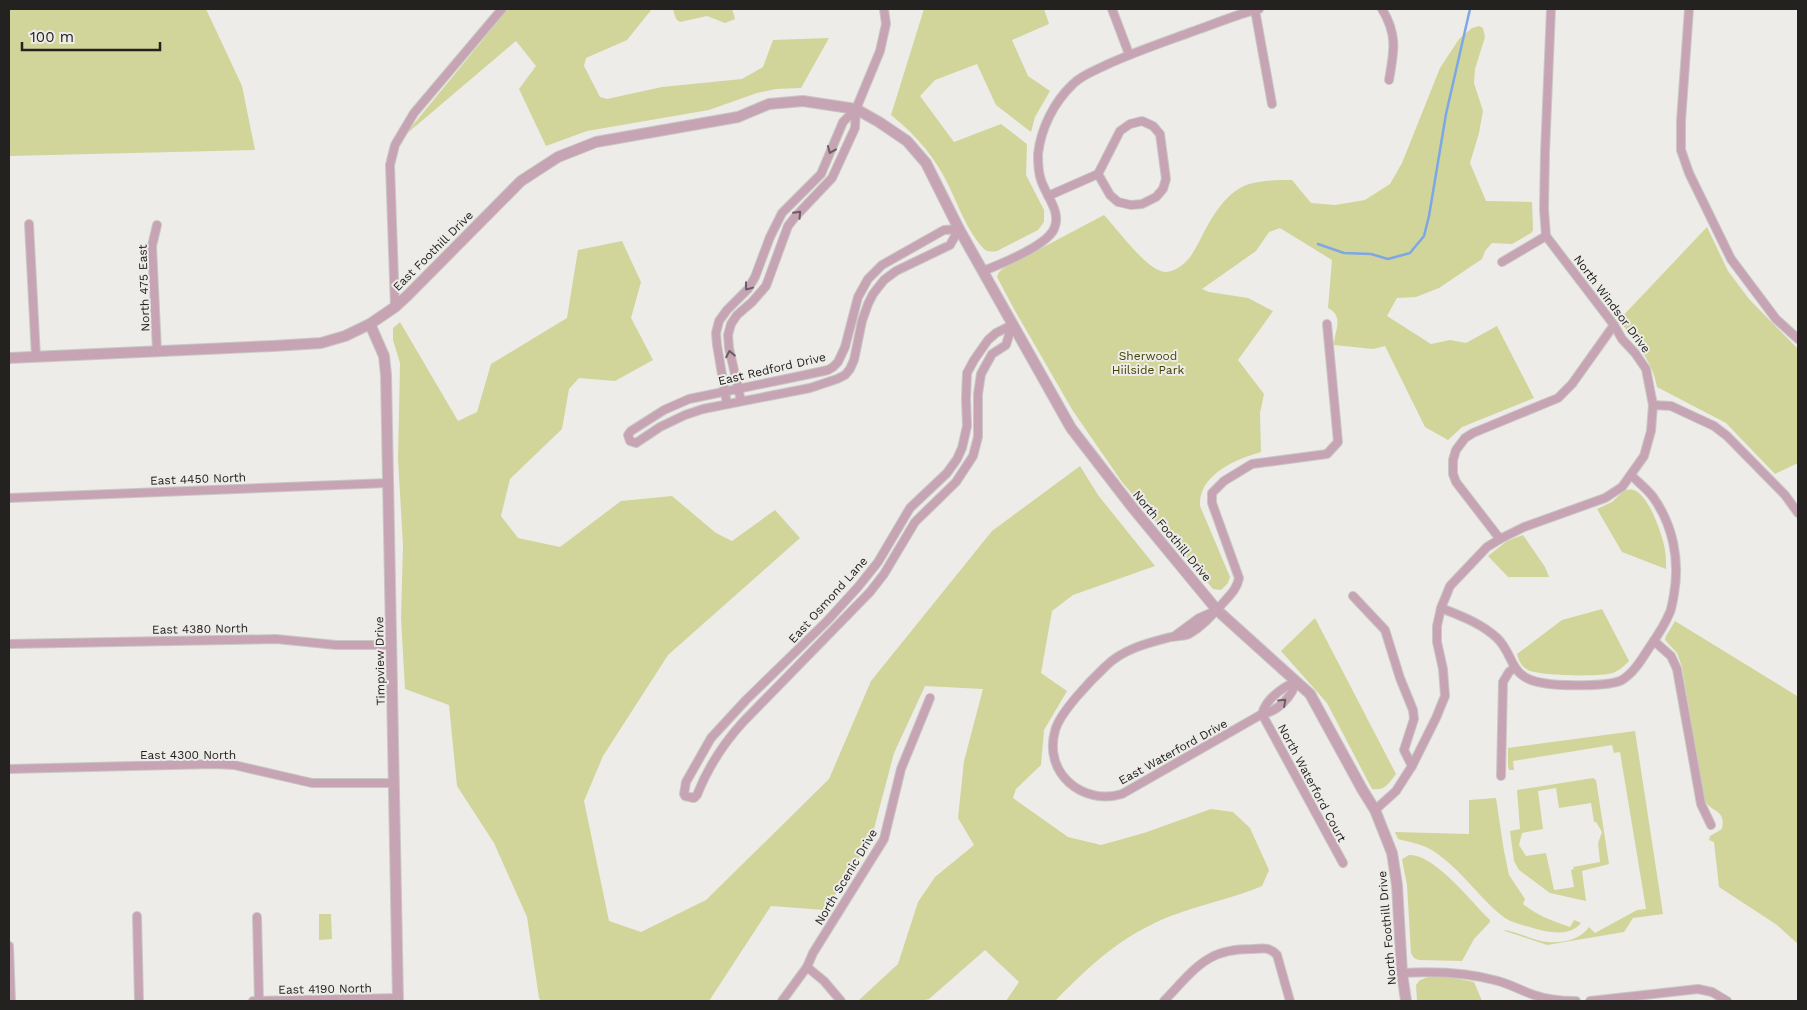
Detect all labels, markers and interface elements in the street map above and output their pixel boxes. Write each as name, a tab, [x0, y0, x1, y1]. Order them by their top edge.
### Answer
scale bar	[22, 20, 160, 52]
text: 100 m	[30, 28, 74, 46]
one-way arrow	[827, 146, 837, 154]
street label: East Foothill Drive	[390, 208, 476, 294]
one-way arrow	[792, 210, 801, 219]
street label: North 475 East	[135, 244, 153, 332]
street label: North Windsor Drive	[1571, 252, 1653, 356]
one-way arrow	[746, 281, 754, 290]
one-way arrow	[725, 349, 736, 358]
park label: Sherwood Hiilside Park	[1112, 349, 1185, 377]
street label: East Redford Drive	[717, 350, 827, 388]
street label: East 4450 North	[150, 470, 246, 488]
street label: North Foothill Drive	[1130, 488, 1214, 584]
street label: East Osmond Lane	[786, 554, 870, 646]
street label: Timpview Drive	[372, 616, 388, 706]
street label: East 4380 North	[152, 621, 248, 637]
one-way arrow	[1277, 699, 1286, 708]
street label: East Waterford Drive	[1116, 716, 1230, 788]
street label: North Waterford Court	[1275, 722, 1349, 844]
street label: East 4300 North	[140, 748, 236, 762]
street label: North Scenic Drive	[812, 826, 880, 928]
street label: North Foothill Drive	[1375, 870, 1399, 986]
street label: East 4190 North	[278, 981, 372, 997]

